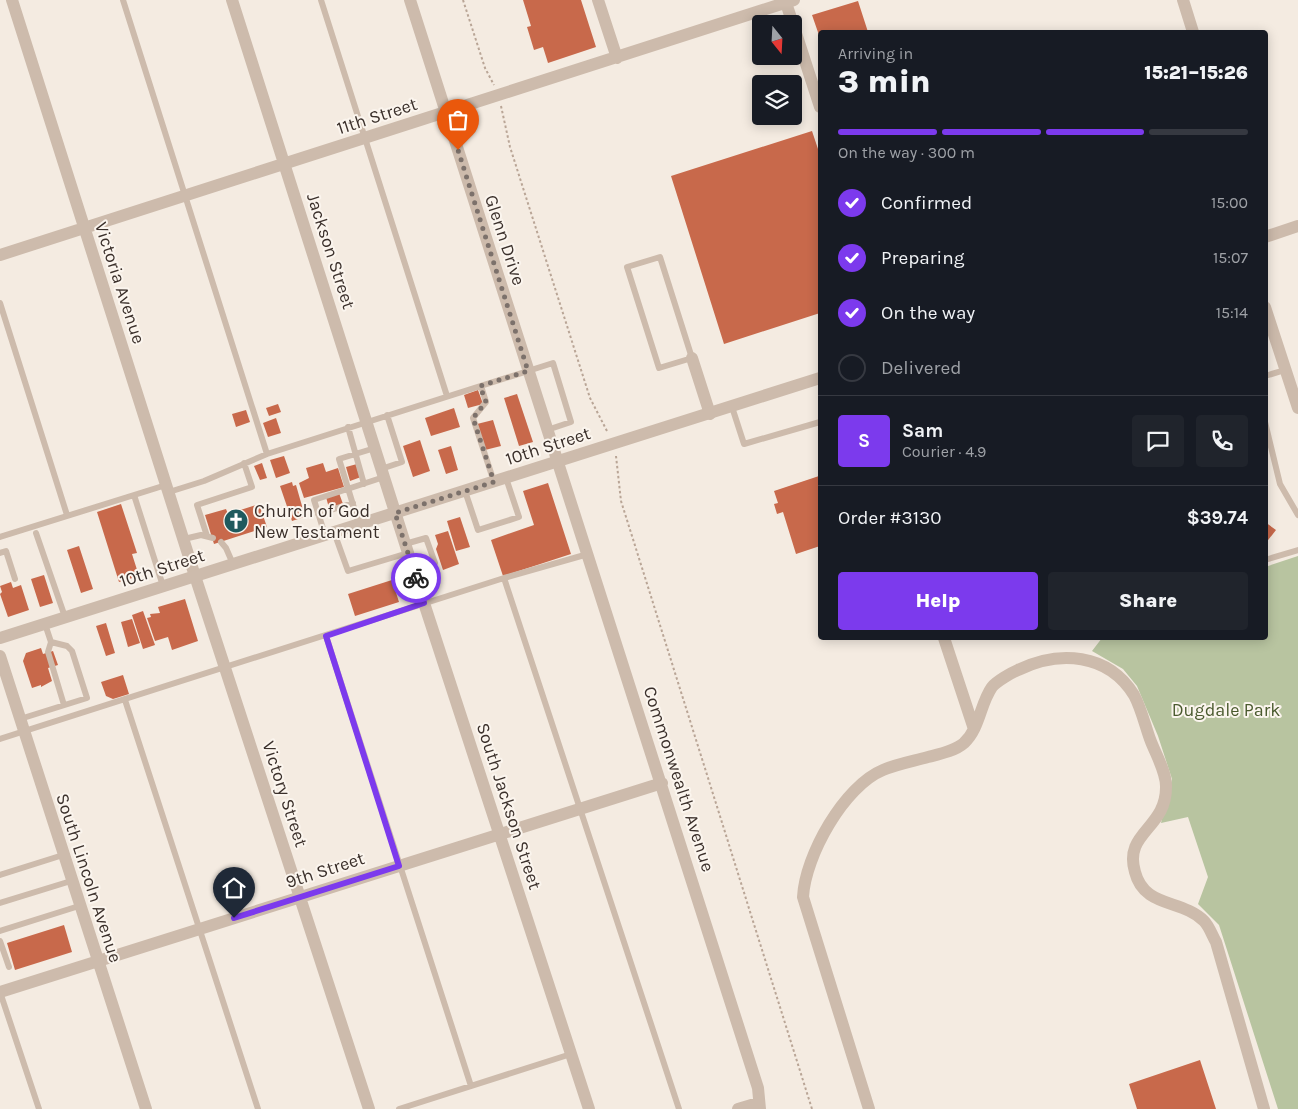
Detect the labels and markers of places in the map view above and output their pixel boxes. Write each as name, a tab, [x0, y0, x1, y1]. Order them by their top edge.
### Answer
pin	[437, 99, 479, 150]
place label: Church of God New Testament	[254, 500, 380, 543]
church icon: Church of God New Testament	[223, 508, 249, 534]
pin	[213, 867, 255, 918]

